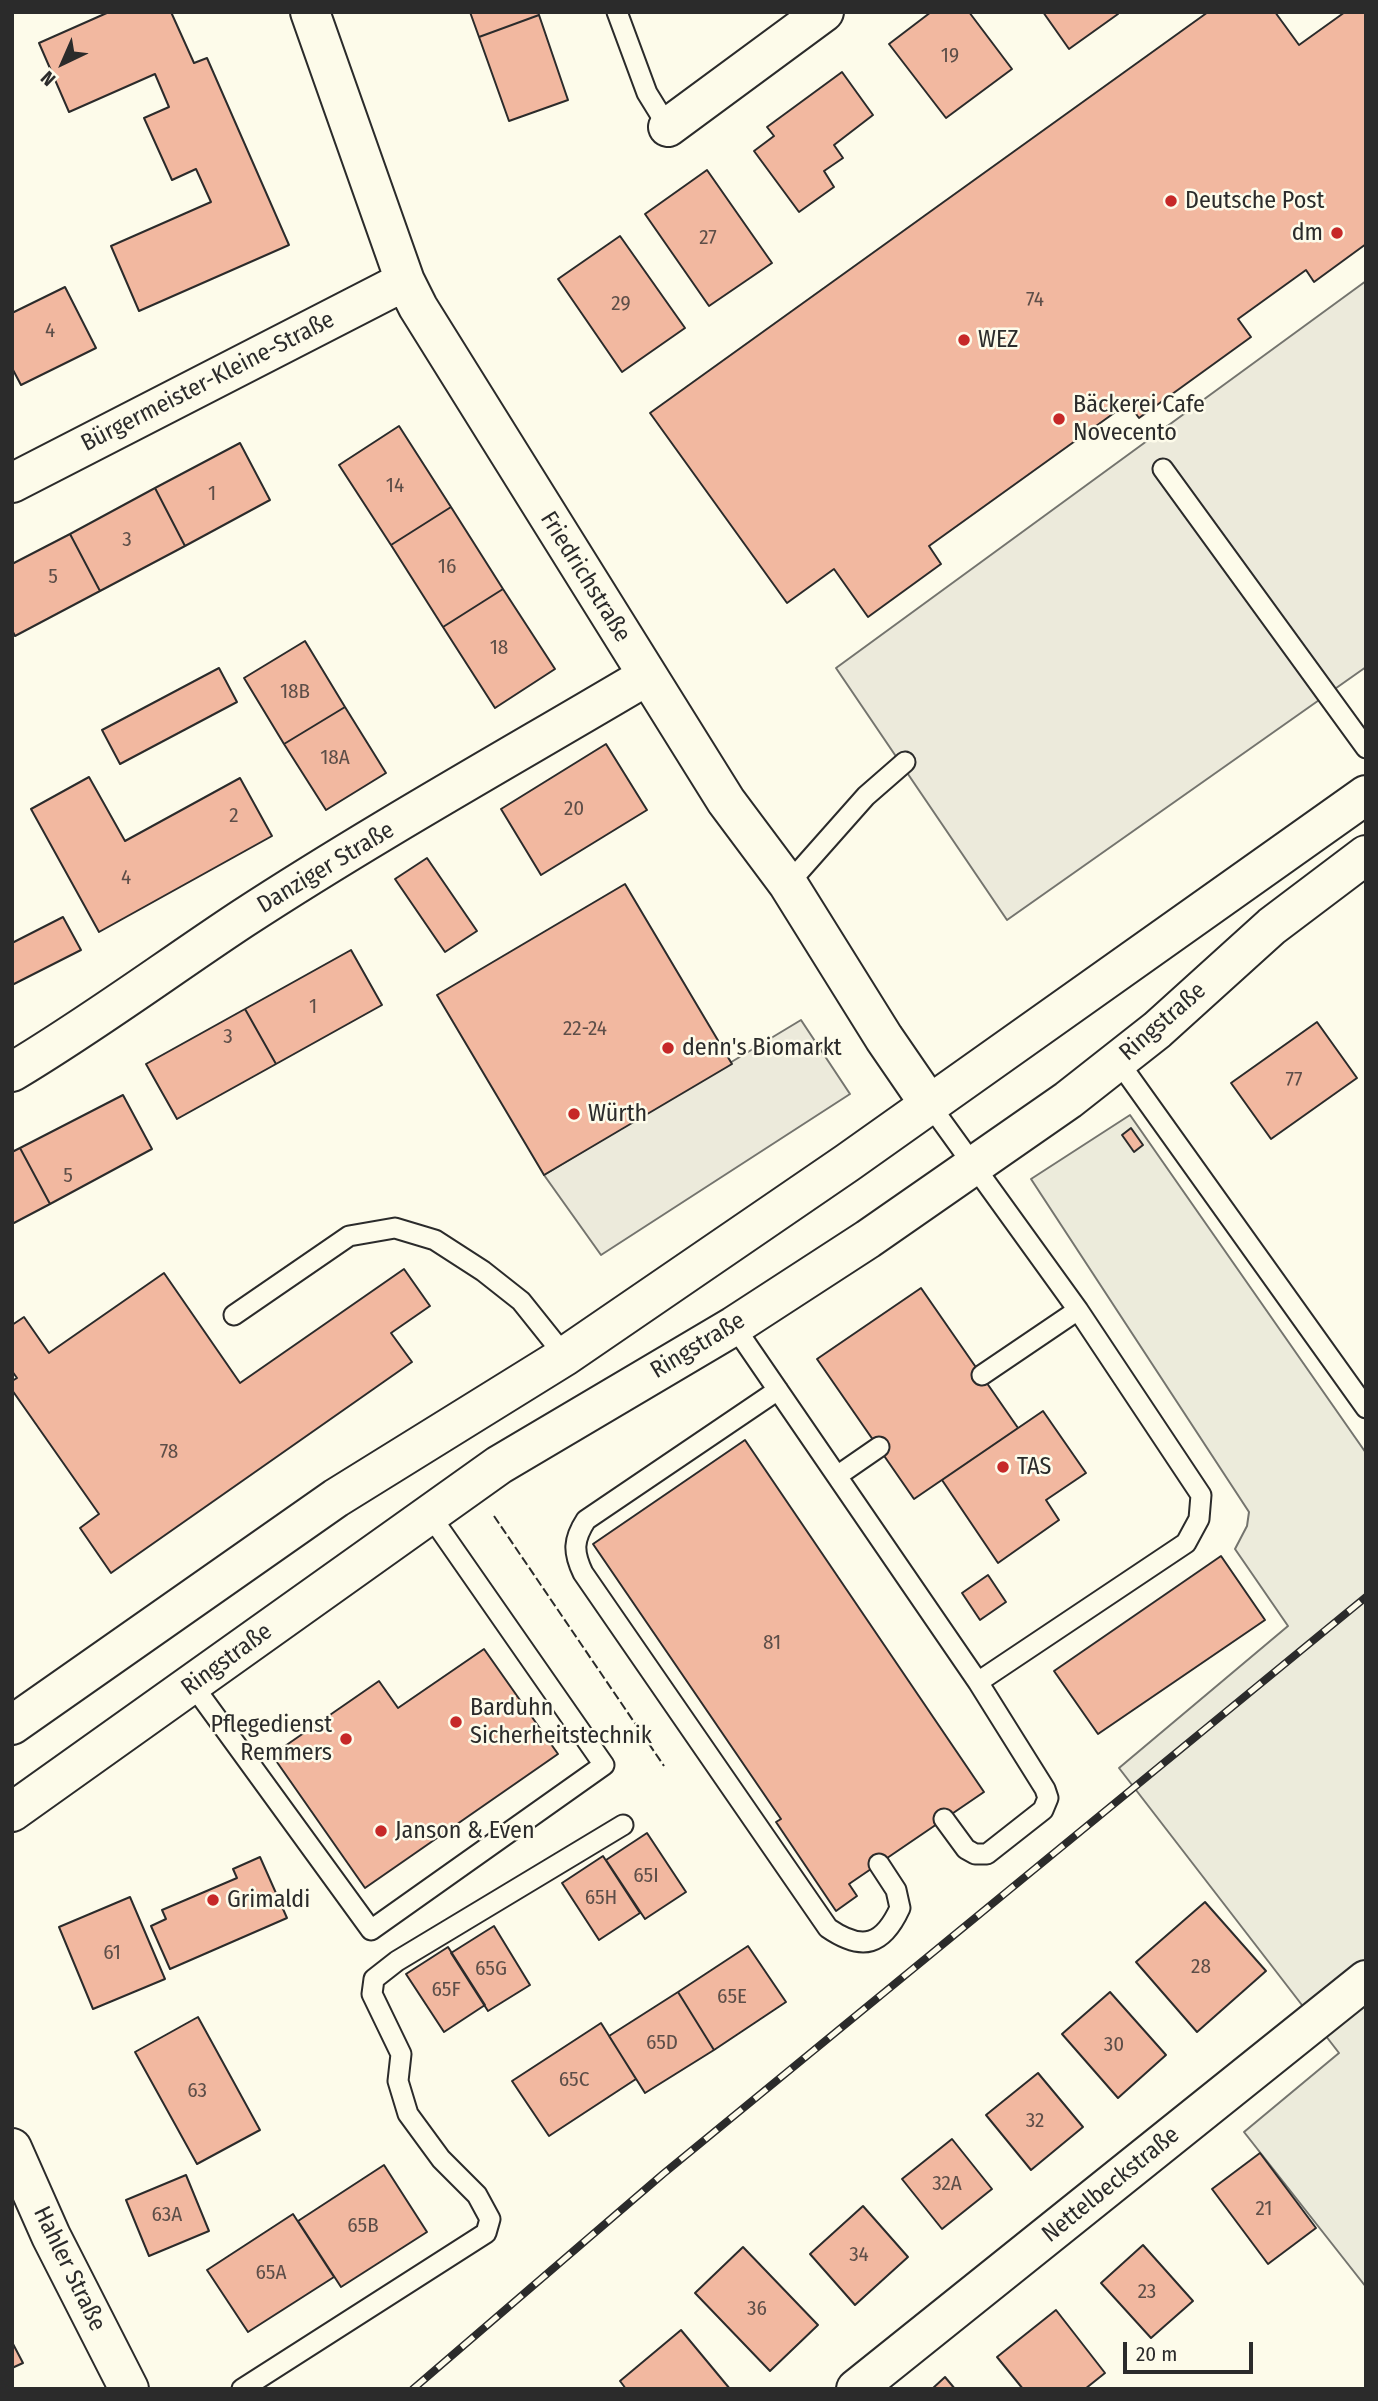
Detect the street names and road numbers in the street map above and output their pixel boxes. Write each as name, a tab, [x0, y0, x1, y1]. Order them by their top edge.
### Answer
street label: Bürgermeister-Kleine-Straße	[77, 306, 339, 458]
street label: Friedrichstraße	[533, 506, 637, 648]
street label: Danziger Straße	[252, 816, 400, 920]
street label: Ringstraße	[1114, 977, 1212, 1067]
street label: Ringstraße	[646, 1307, 750, 1385]
street label: Ringstraße	[176, 1617, 278, 1703]
street label: Nettelbeckstraße	[1037, 2121, 1185, 2249]
street label: Hahler Straße	[26, 2202, 112, 2336]

